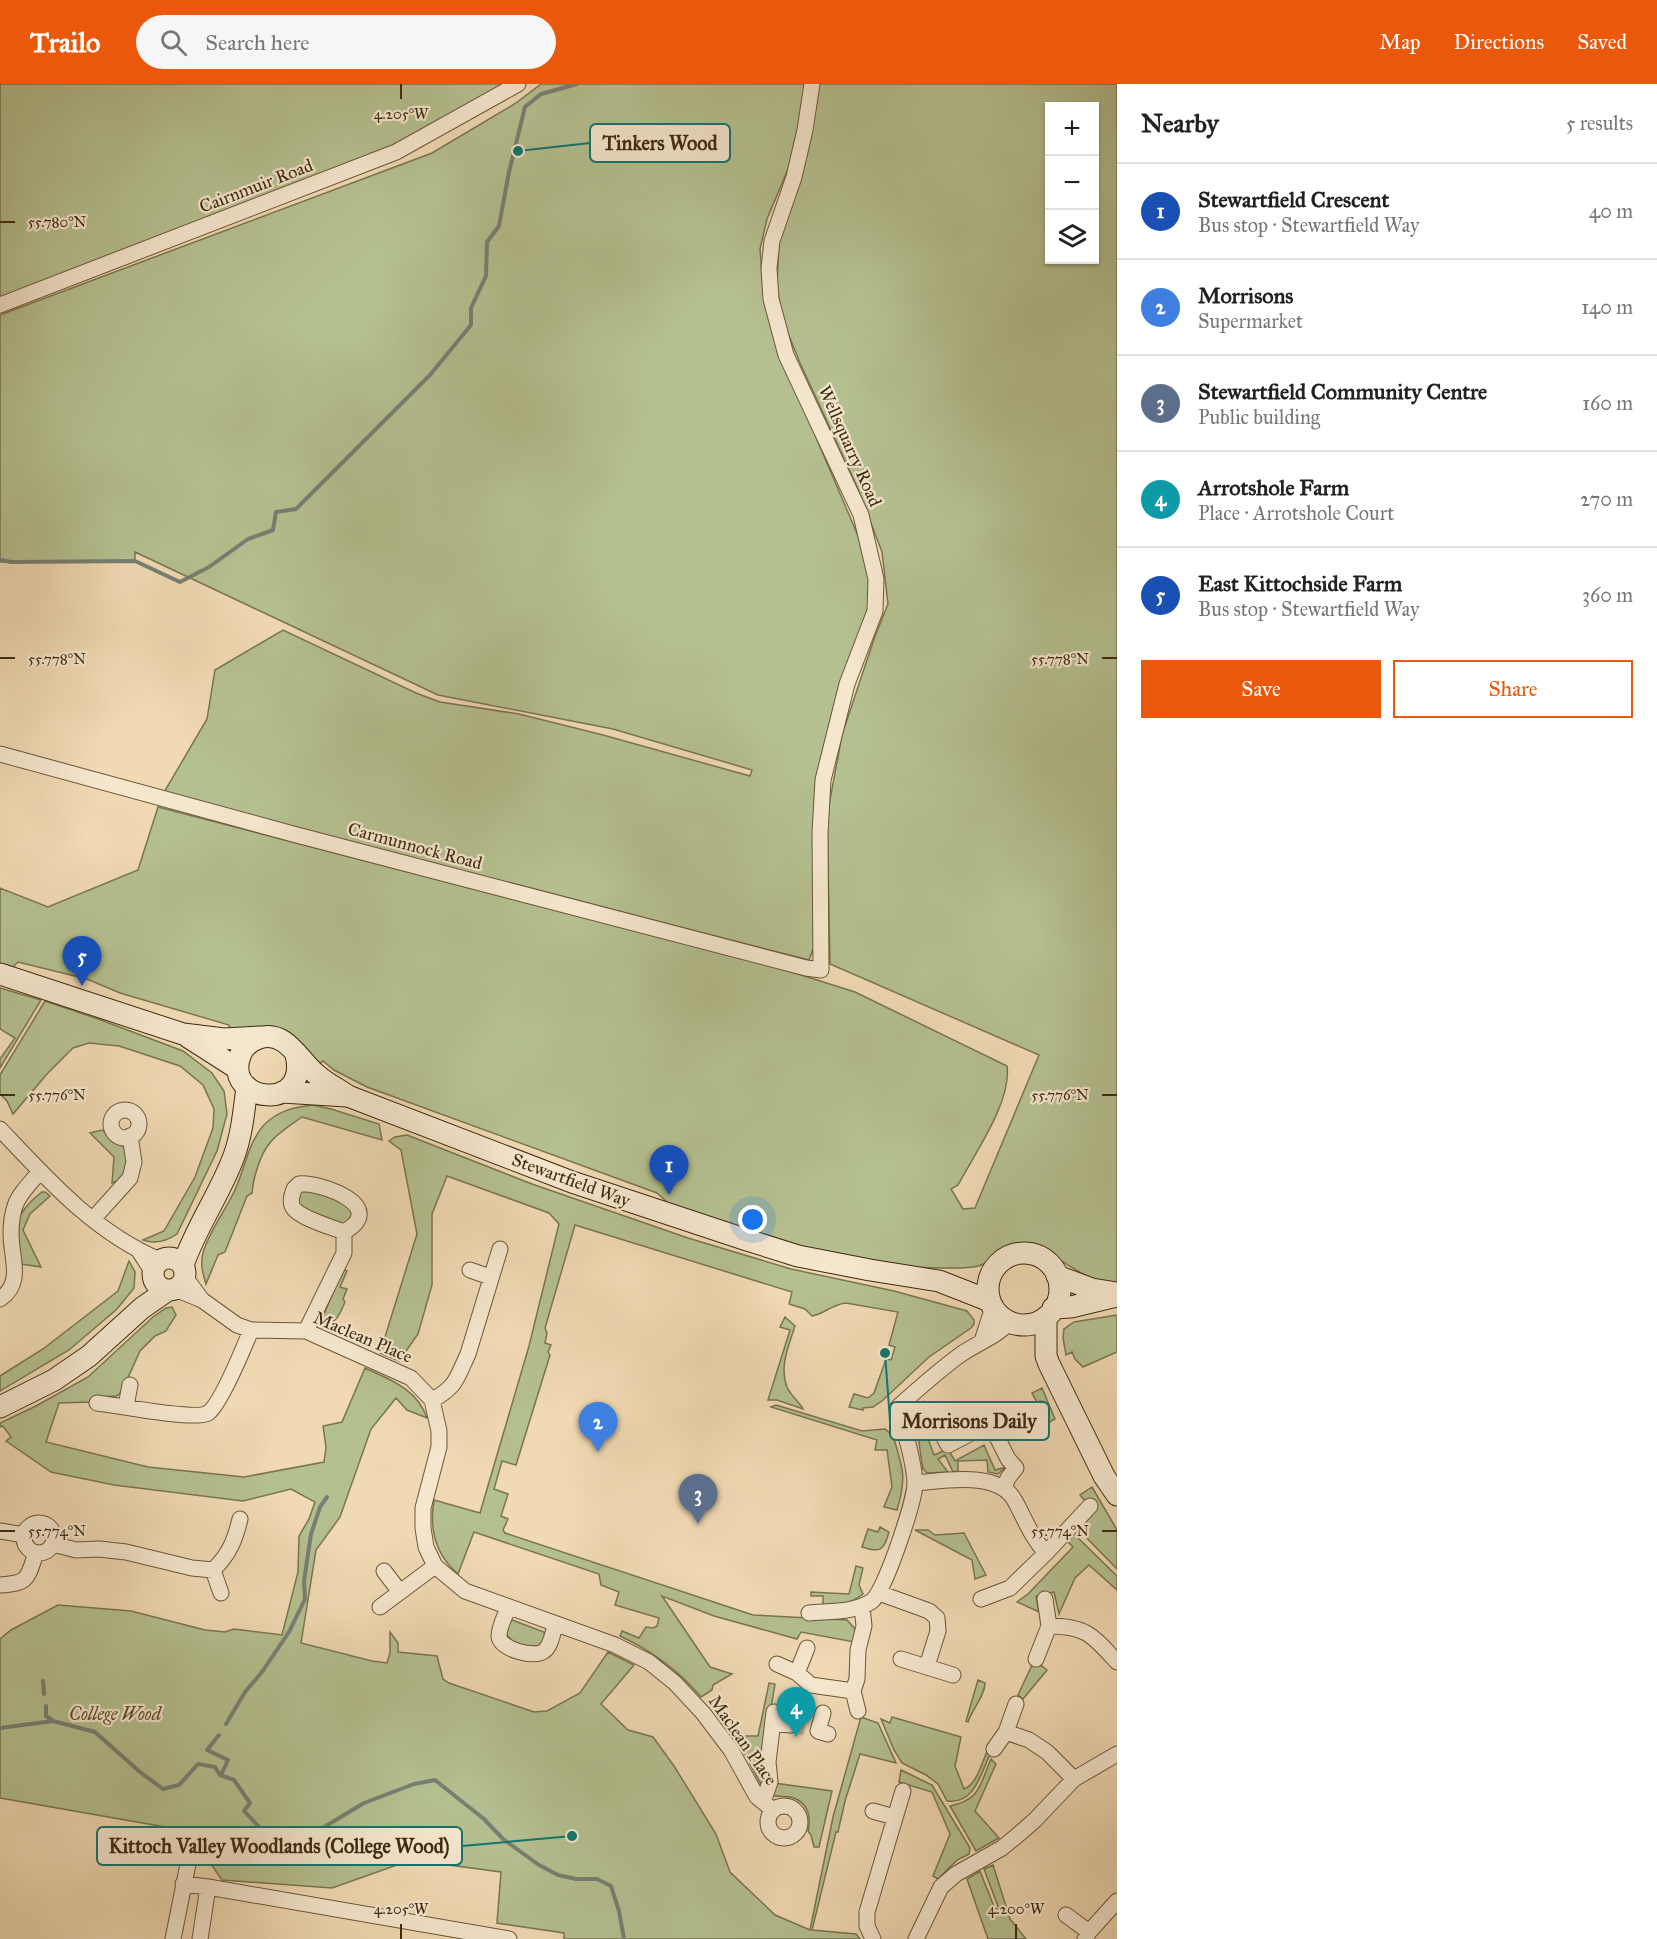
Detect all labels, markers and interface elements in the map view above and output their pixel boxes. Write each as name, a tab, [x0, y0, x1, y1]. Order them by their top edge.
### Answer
search box	[136, 15, 556, 69]
text: Trailo	[30, 25, 100, 60]
icon: search	[157, 26, 190, 59]
text: Search here	[205, 29, 309, 56]
text: Map	[1380, 29, 1421, 55]
text: Directions	[1454, 29, 1544, 55]
text: Saved	[1577, 29, 1627, 55]
map controls	[1045, 102, 1099, 264]
button: +	[1045, 102, 1099, 156]
text: 4.205°W	[374, 105, 429, 123]
text: Nearby	[1141, 107, 1219, 139]
text: 5 results	[1566, 111, 1633, 135]
callout: Tinkers Wood	[590, 124, 730, 162]
text: Tinkers Wood	[601, 131, 719, 155]
street label: Cairnmuir Road	[196, 154, 316, 218]
button: −	[1045, 156, 1099, 210]
text: Stewartfield Crescent	[1198, 186, 1389, 213]
text: 1	[1157, 199, 1164, 223]
text: 40 m	[1589, 199, 1633, 223]
button: layers	[1045, 210, 1099, 264]
text: 55.780°N	[28, 213, 87, 231]
text: Bus stop · Stewartfield Way	[1198, 213, 1419, 237]
text: Morrisons	[1198, 282, 1293, 309]
text: 2	[1156, 295, 1165, 319]
text: 140 m	[1581, 295, 1633, 319]
text: Supermarket	[1198, 309, 1303, 333]
text: Stewartfield Community Centre	[1198, 378, 1487, 405]
street label: Wellsquarry Road	[813, 382, 887, 510]
text: 3	[1157, 391, 1165, 415]
text: 160 m	[1582, 391, 1633, 415]
text: Public building	[1198, 405, 1320, 429]
text: Arrotshole Farm	[1198, 474, 1349, 501]
text: 4	[1155, 487, 1166, 511]
text: 270 m	[1580, 487, 1633, 511]
text: Place · Arrotshole Court	[1198, 501, 1394, 525]
text: East Kittochside Farm	[1198, 570, 1402, 597]
text: 5	[1156, 583, 1165, 607]
text: 360 m	[1582, 583, 1633, 607]
text: Bus stop · Stewartfield Way	[1198, 597, 1419, 621]
text: 55.778°N	[28, 650, 86, 668]
text: 55.778°N	[1031, 650, 1089, 668]
button: Save	[1141, 660, 1381, 718]
button: Share	[1393, 660, 1633, 718]
street label: Carmunnock Road	[345, 818, 485, 874]
pin: 5	[62, 936, 101, 986]
text: 55.776°N	[28, 1086, 86, 1104]
text: 55.776°N	[1031, 1086, 1089, 1104]
pin: 1	[650, 1146, 688, 1195]
street label: Stewartfield Way	[509, 1148, 634, 1212]
your location	[738, 1205, 767, 1234]
street label: Maclean Place	[310, 1306, 416, 1368]
pin: 2	[578, 1402, 618, 1452]
callout: Morrisons Daily	[890, 1402, 1049, 1440]
text: Morrisons Daily	[901, 1409, 1038, 1434]
pin: 3	[678, 1474, 718, 1524]
text: 55.774°N	[28, 1522, 86, 1540]
text: 55.774°N	[1031, 1522, 1089, 1540]
pin: 4	[776, 1688, 816, 1737]
street label: Maclean Place	[704, 1691, 782, 1789]
park label: College Wood	[69, 1703, 163, 1725]
callout: Kittoch Valley Woodlands (College Wood)	[97, 1827, 462, 1865]
text: Kittoch Valley Woodlands (College Wood)	[109, 1834, 450, 1859]
text: 4.205°W	[374, 1900, 429, 1918]
text: 4.200°W	[988, 1900, 1045, 1918]

